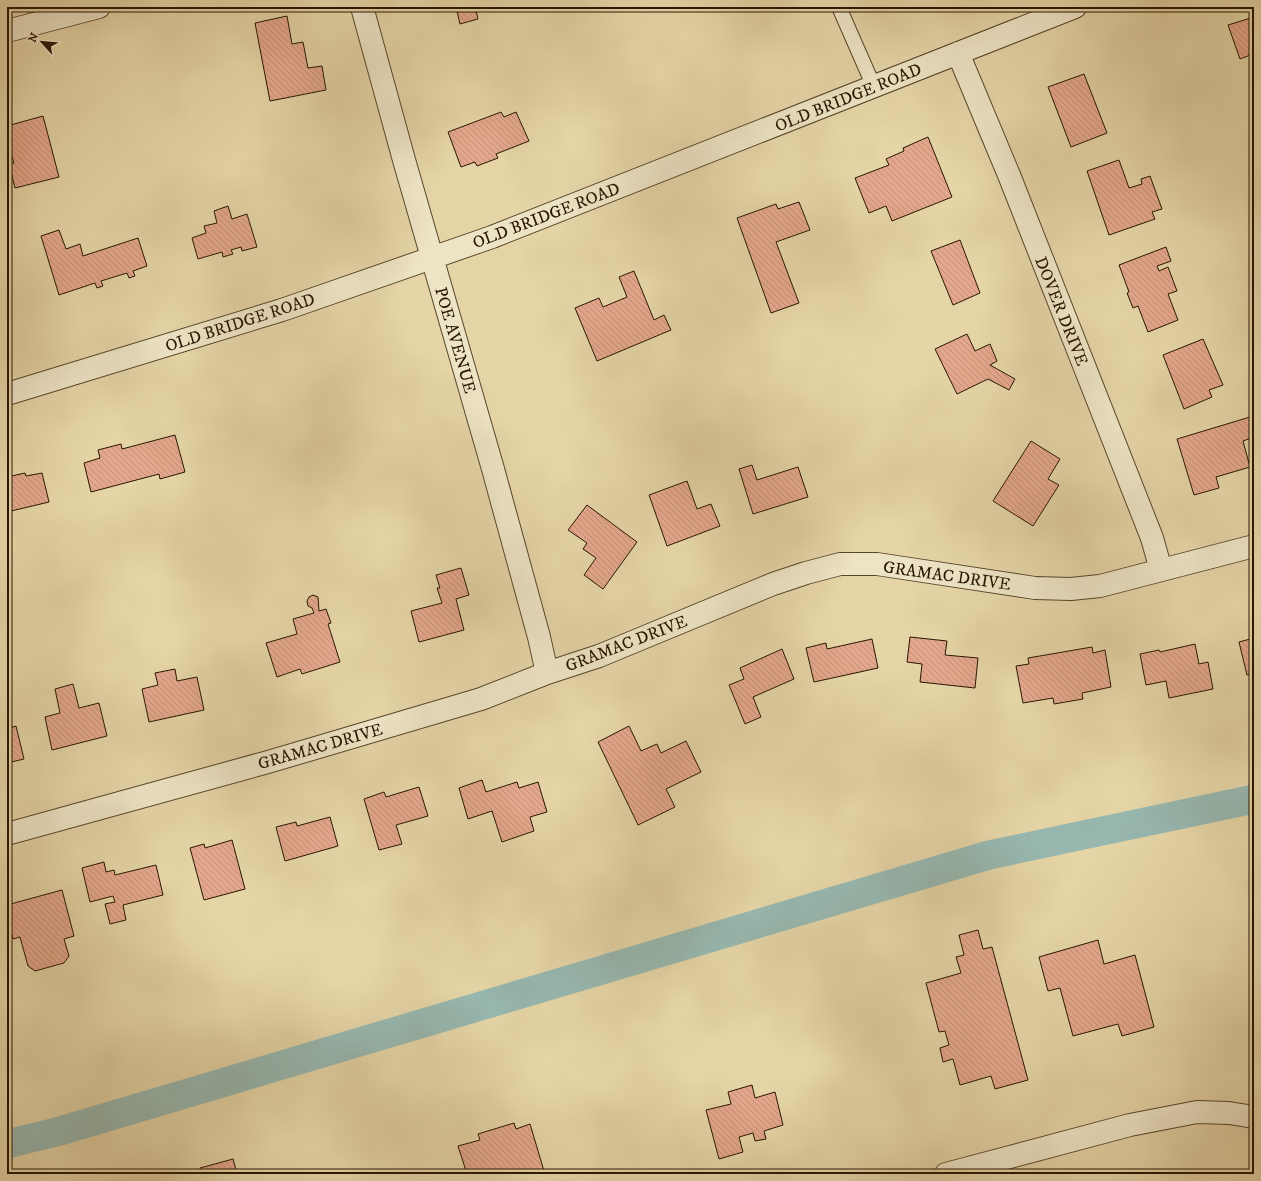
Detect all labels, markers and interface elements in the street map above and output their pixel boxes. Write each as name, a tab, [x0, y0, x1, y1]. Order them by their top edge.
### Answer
north arrow	[22, 22, 62, 62]
text: N	[26, 31, 42, 45]
street label: OLD BRIDGE ROAD	[772, 58, 925, 137]
street label: OLD BRIDGE ROAD	[470, 178, 623, 254]
street label: DOVER DRIVE	[1029, 254, 1093, 369]
street label: POE AVENUE	[429, 285, 481, 396]
street label: OLD BRIDGE ROAD	[163, 288, 318, 358]
street label: GRAMAC DRIVE	[882, 556, 1012, 596]
street label: GRAMAC DRIVE	[562, 611, 690, 677]
street label: GRAMAC DRIVE	[255, 719, 385, 775]

